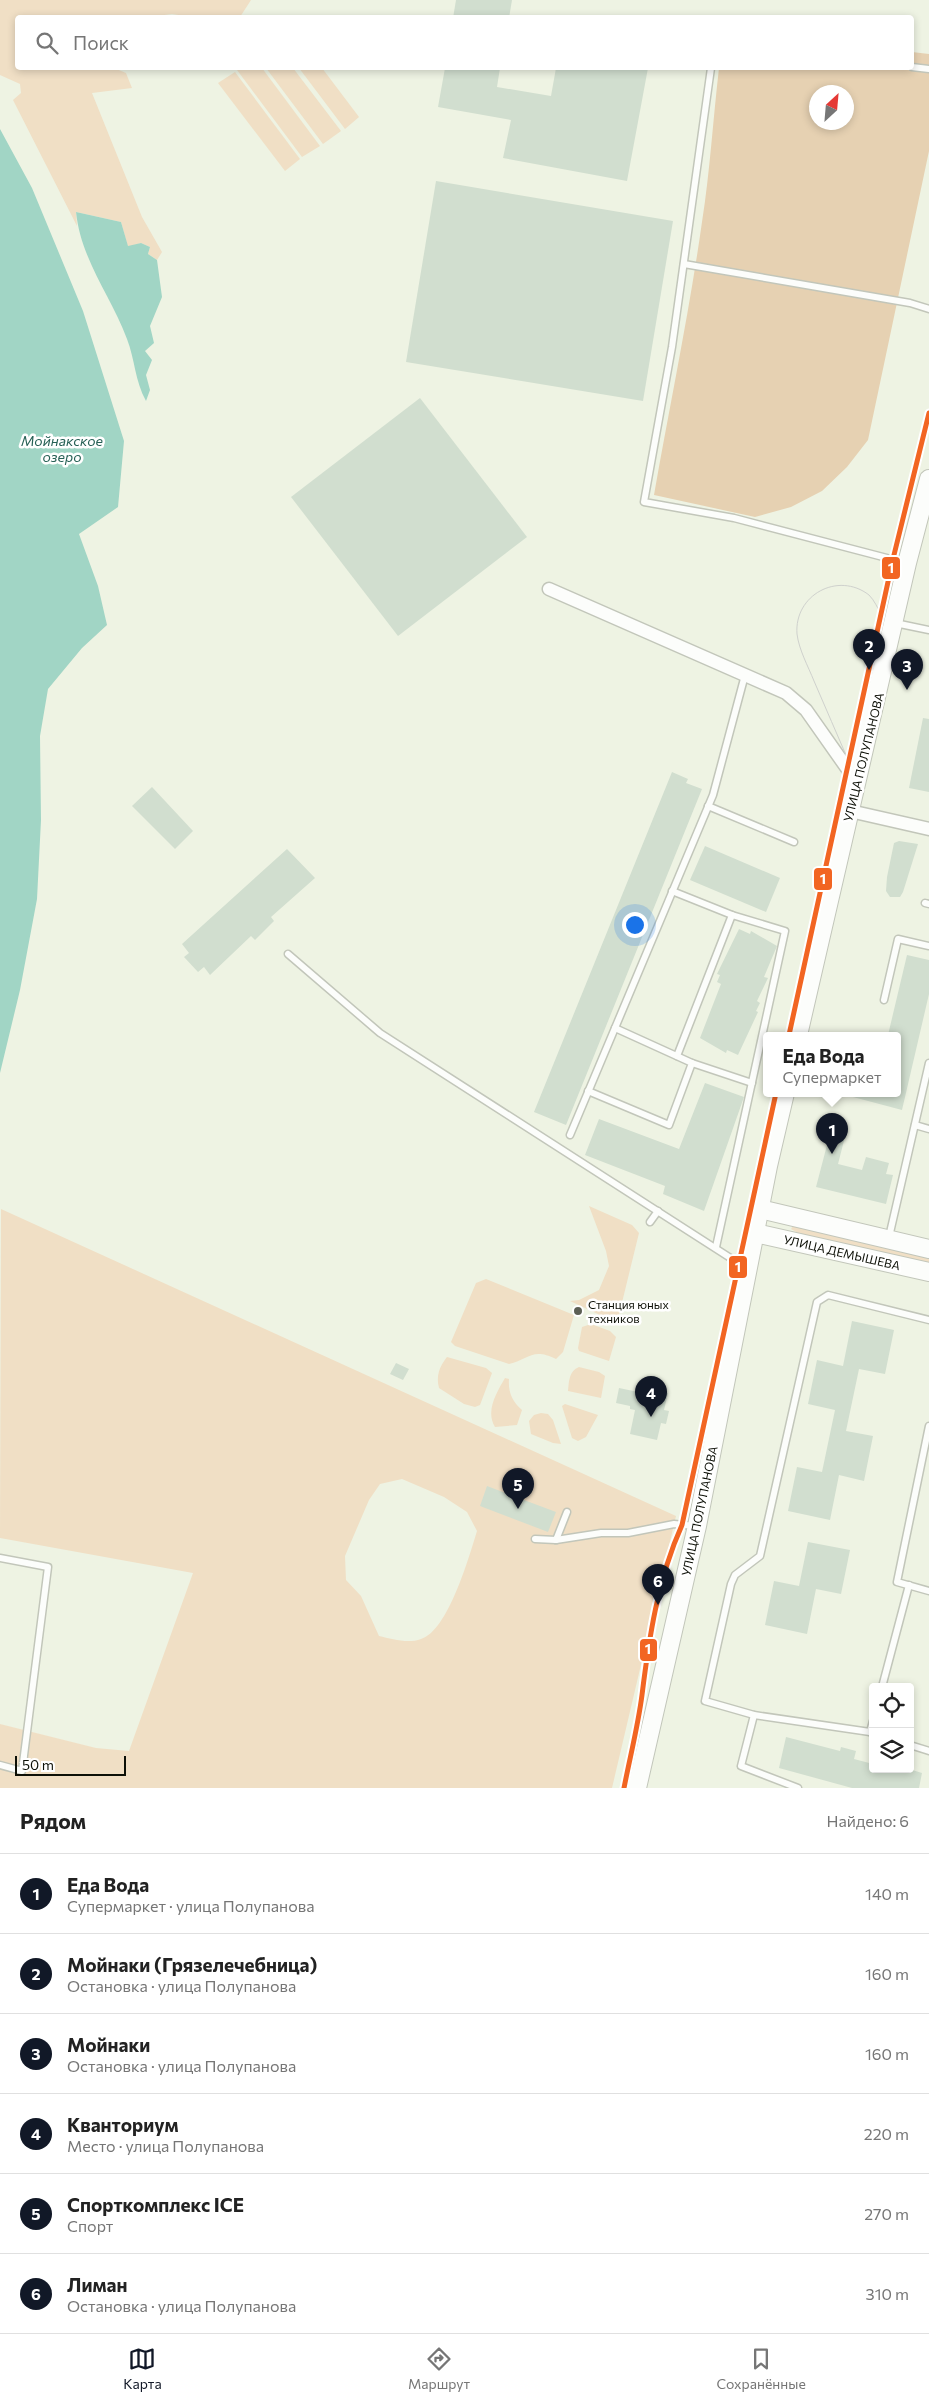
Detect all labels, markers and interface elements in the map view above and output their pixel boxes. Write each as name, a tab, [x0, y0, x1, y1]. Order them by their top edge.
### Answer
search box	[15, 15, 914, 70]
icon: search	[33, 29, 61, 57]
text: Поиск	[73, 31, 129, 54]
north arrow	[809, 85, 854, 130]
water label: Мойнакское озеро	[21, 432, 104, 465]
line badge: 1	[881, 556, 901, 580]
text: 1	[888, 559, 894, 576]
pin: 2	[853, 629, 885, 670]
pin: 3	[891, 649, 923, 690]
street label: УЛИЦА ПОЛУПАНОВА	[840, 691, 886, 823]
line badge: 1	[813, 867, 833, 891]
text: 1	[820, 870, 826, 887]
your location	[622, 912, 648, 938]
popup	[763, 1032, 901, 1097]
text: Еда Вода	[782, 1044, 865, 1067]
text: Супермаркет	[782, 1067, 882, 1086]
pin: 1	[816, 1113, 848, 1154]
street label: УЛИЦА ДЕМЫШЕВА	[782, 1232, 902, 1272]
line badge: 1	[728, 1255, 748, 1279]
text: 1	[735, 1258, 741, 1275]
place label: Станция юных техников	[588, 1297, 670, 1325]
marker: Станция юных техников	[572, 1305, 584, 1317]
pin: 4	[635, 1376, 667, 1417]
street label: УЛИЦА ПОЛУПАНОВА	[678, 1445, 720, 1577]
pin: 5	[502, 1468, 534, 1509]
pin: 6	[642, 1564, 674, 1605]
line badge: 1	[639, 1638, 658, 1662]
text: 1	[645, 1640, 651, 1657]
map controls	[869, 1683, 914, 1773]
button: locate	[869, 1683, 914, 1728]
button: layers	[869, 1728, 914, 1773]
scale bar	[15, 1753, 126, 1776]
text: 50 m	[22, 1756, 54, 1773]
text: Рядом	[20, 1808, 86, 1833]
text: Найдено: 6	[826, 1811, 909, 1830]
text: Еда Вода	[67, 1873, 149, 1896]
text: 1	[32, 1884, 40, 1903]
text: 140 m	[865, 1884, 909, 1903]
text: Супермаркет · улица Полупанова	[67, 1896, 315, 1915]
text: Мойнаки (Грязелечебница)	[67, 1953, 317, 1976]
text: 2	[31, 1964, 41, 1983]
text: 160 m	[865, 1964, 909, 1983]
text: Остановка · улица Полупанова	[67, 1976, 296, 1995]
text: Мойнаки	[67, 2033, 150, 2056]
text: 3	[31, 2044, 41, 2063]
text: 160 m	[865, 2044, 909, 2063]
text: Остановка · улица Полупанова	[67, 2056, 296, 2075]
text: Кванториум	[67, 2113, 179, 2136]
text: 4	[31, 2124, 41, 2143]
text: 220 m	[864, 2124, 909, 2143]
text: Место · улица Полупанова	[67, 2136, 264, 2155]
text: Спорткомплекс ICE	[67, 2193, 244, 2216]
text: 5	[31, 2204, 41, 2223]
text: 270 m	[864, 2204, 909, 2223]
text: Спорт	[67, 2216, 113, 2235]
text: Лиман	[67, 2273, 127, 2296]
text: 6	[31, 2284, 41, 2303]
text: 310 m	[866, 2284, 909, 2303]
text: Остановка · улица Полупанова	[67, 2296, 296, 2315]
tab: Карта	[123, 2345, 162, 2392]
tab: Маршрут	[408, 2345, 470, 2392]
tab: Сохранённые	[716, 2345, 806, 2392]

